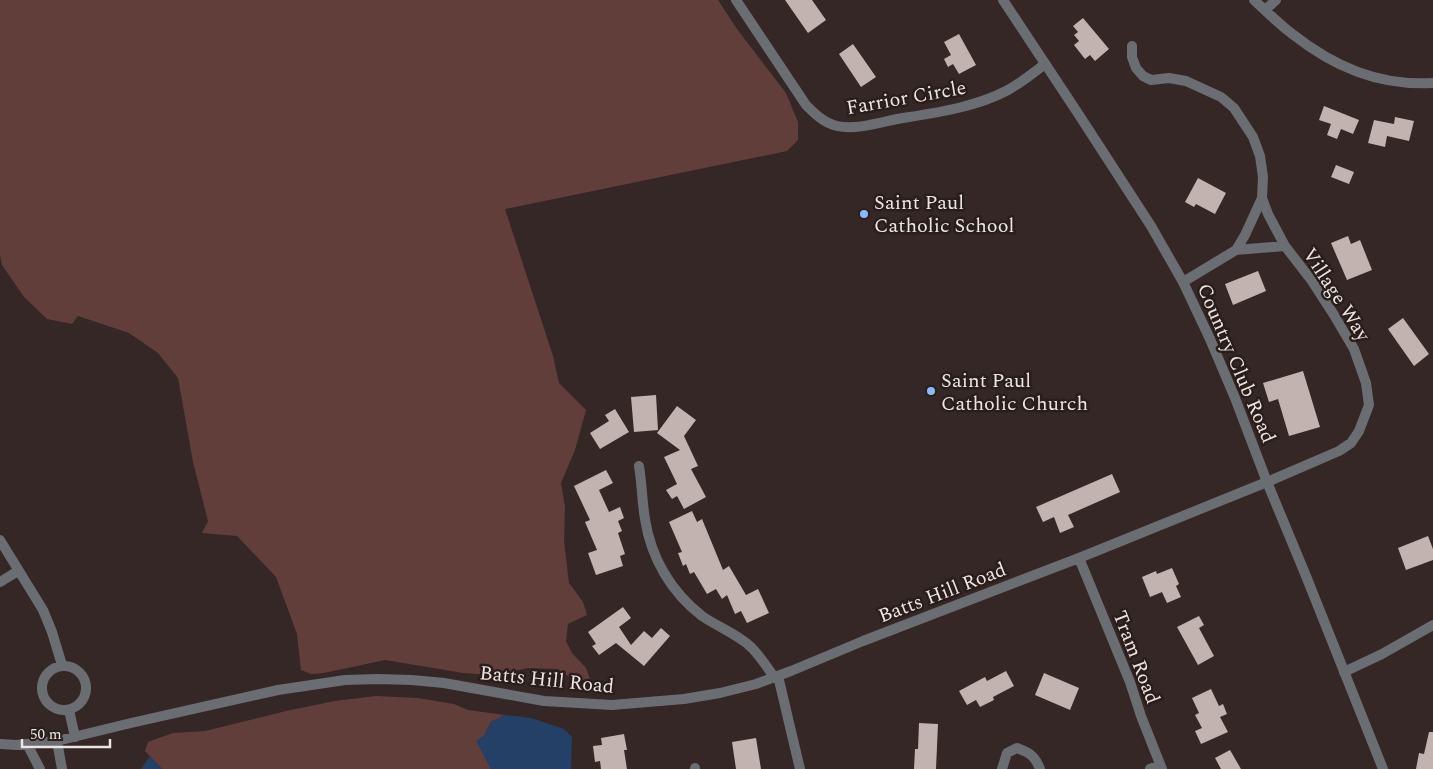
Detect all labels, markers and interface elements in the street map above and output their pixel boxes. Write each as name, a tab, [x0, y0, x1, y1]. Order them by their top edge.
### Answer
street label: Farrior Circle	[844, 73, 969, 123]
place label: Saint Paul Catholic School	[874, 188, 1014, 241]
marker: Saint Paul Catholic School	[858, 208, 870, 220]
street label: Village Way	[1295, 242, 1378, 349]
street label: Country Club Road	[1189, 279, 1283, 448]
place label: Saint Paul Catholic Church	[941, 366, 1088, 419]
marker: Saint Paul Catholic Church	[925, 385, 937, 397]
street label: Batts Hill Road	[874, 555, 1011, 631]
street label: Tram Road	[1104, 606, 1168, 709]
street label: Batts Hill Road	[478, 658, 616, 702]
scale bar	[22, 716, 110, 748]
text: 50 m	[30, 723, 62, 746]

